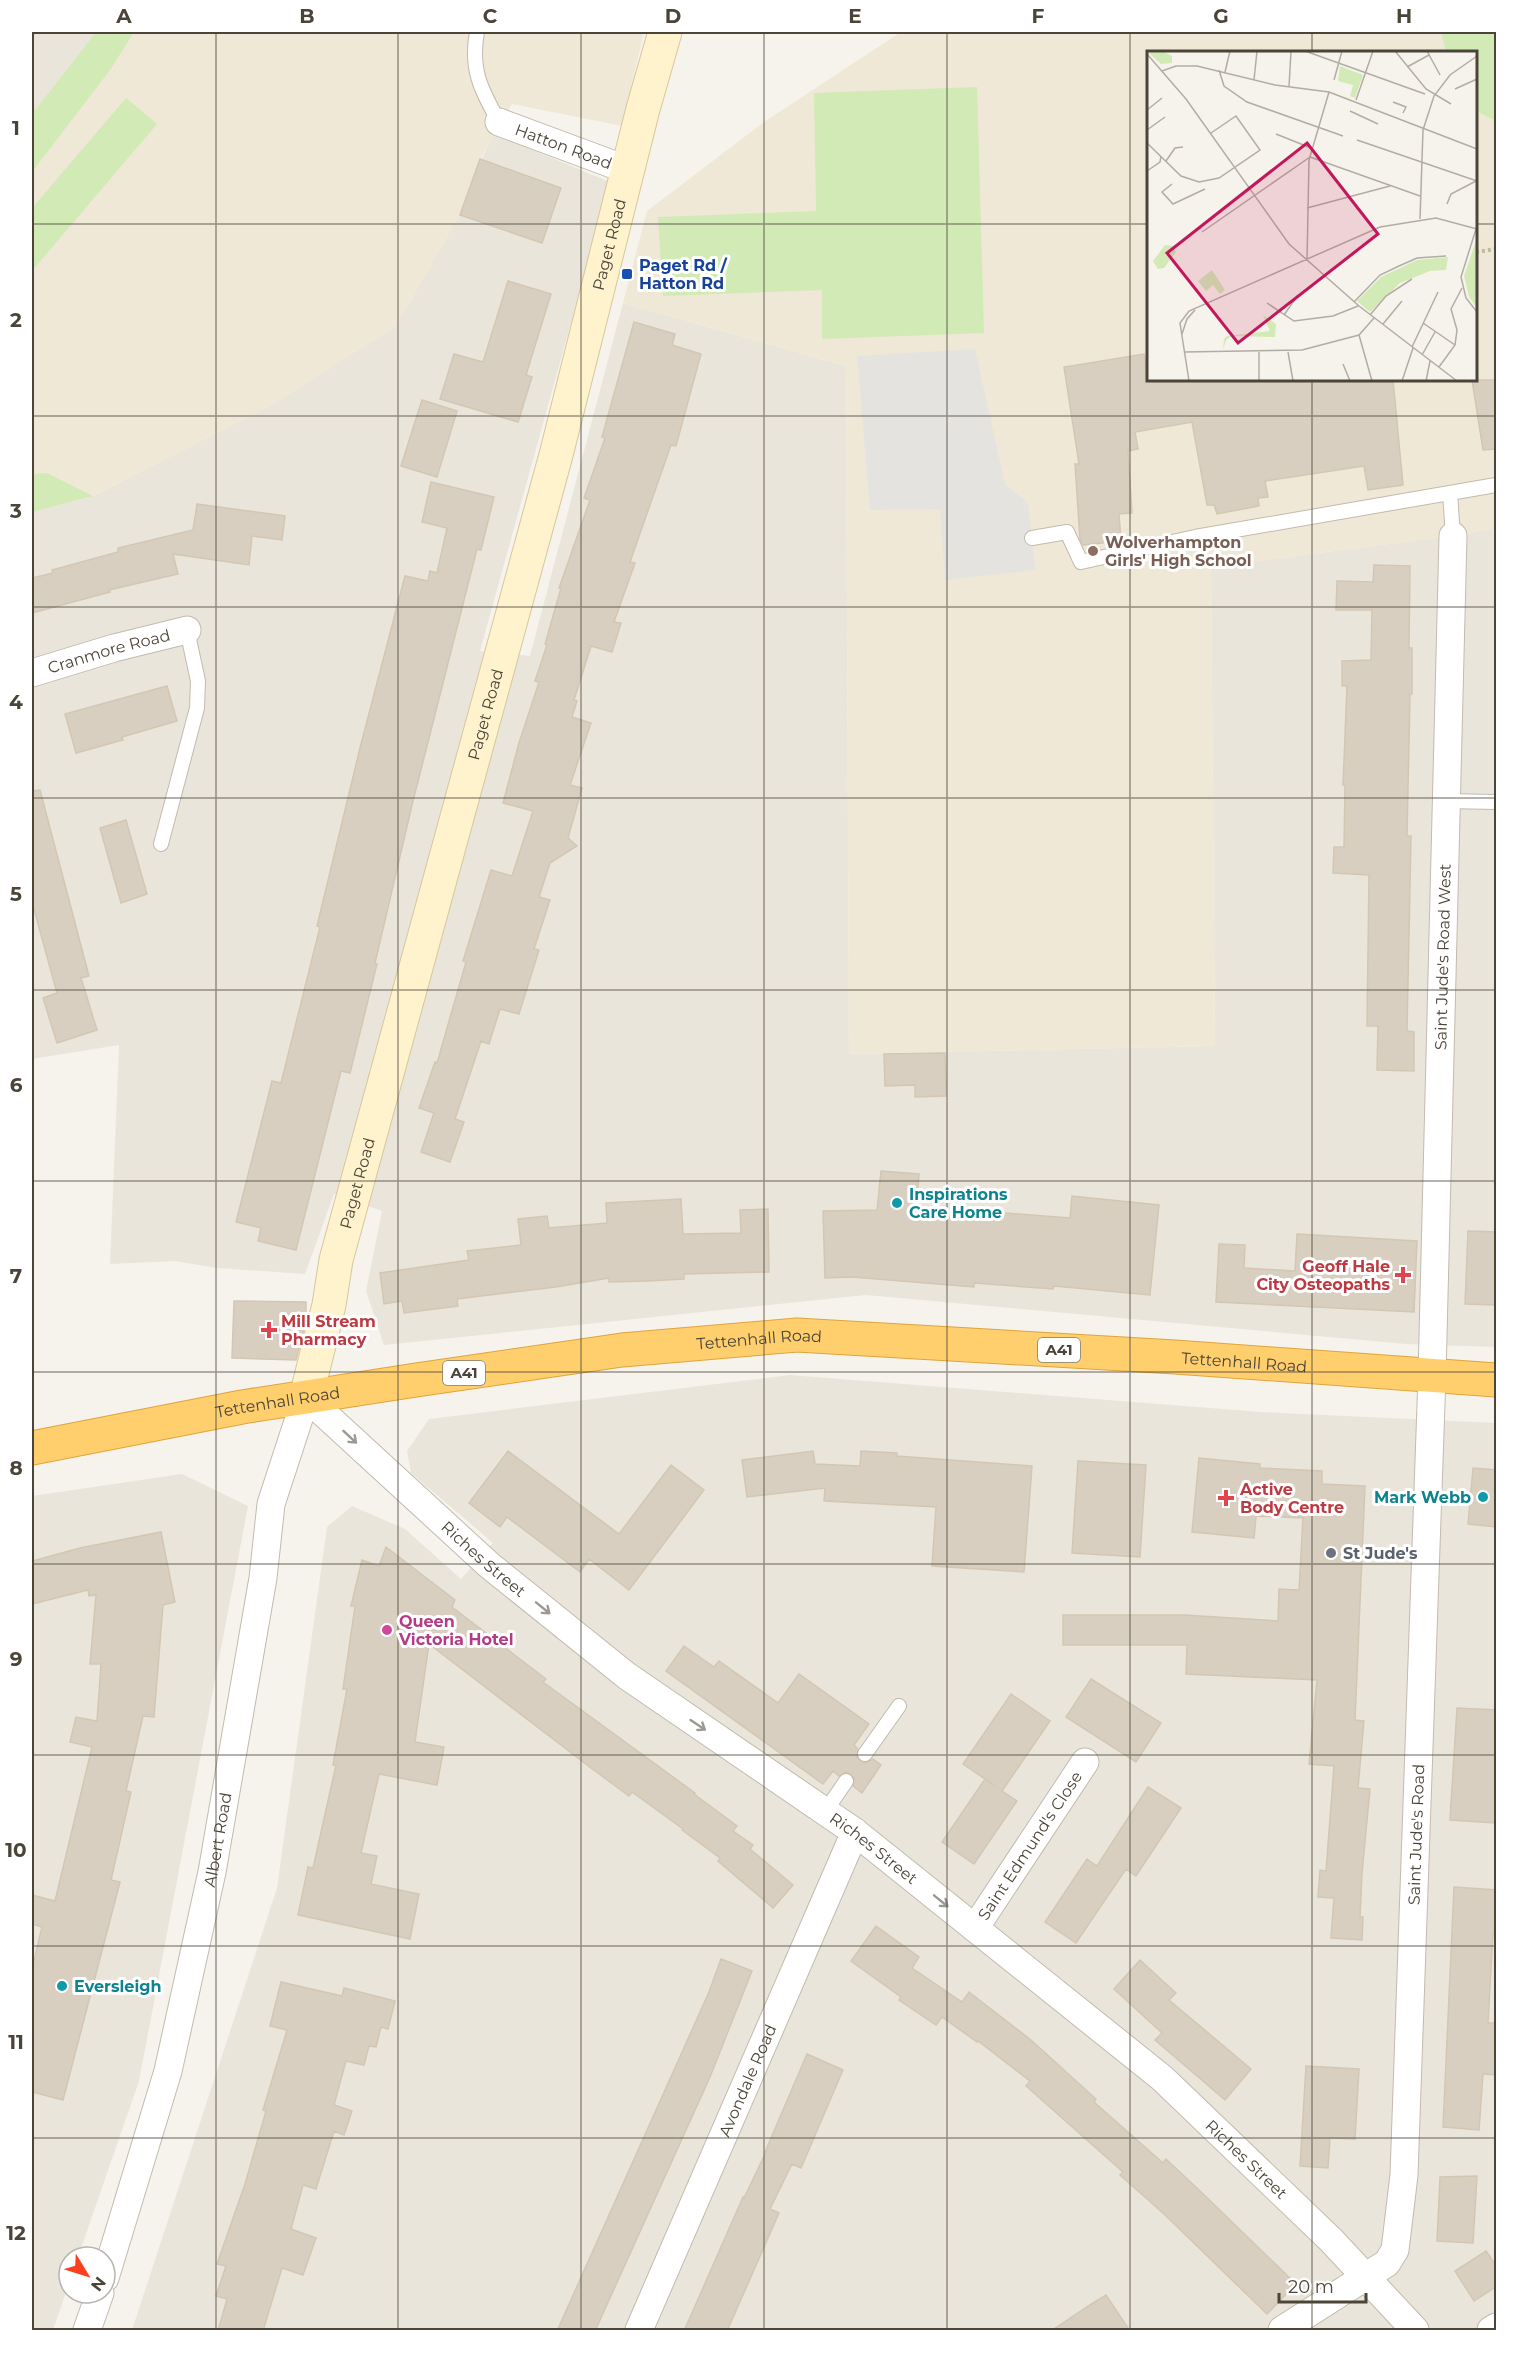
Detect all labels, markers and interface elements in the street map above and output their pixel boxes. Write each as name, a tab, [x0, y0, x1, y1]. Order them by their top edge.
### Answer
text: A	[115, 4, 132, 28]
text: B	[299, 4, 315, 28]
text: C	[483, 4, 498, 28]
text: D	[665, 4, 681, 28]
text: E	[848, 4, 862, 28]
text: F	[1032, 4, 1045, 28]
text: G	[1213, 4, 1229, 28]
text: H	[1396, 4, 1412, 28]
inset map	[1147, 51, 1477, 381]
text: 1	[12, 116, 20, 140]
street label: Hatton Road	[512, 120, 615, 173]
street label: Paget Road	[589, 197, 630, 292]
place label: Paget Rd / Hatton Rd	[639, 256, 728, 293]
marker: Paget Rd / Hatton Rd	[620, 267, 634, 281]
text: 2	[10, 308, 22, 332]
text: 3	[9, 499, 22, 523]
place label: Wolverhampton Girls' High School	[1105, 533, 1252, 570]
marker: Wolverhampton Girls' High School	[1086, 544, 1100, 558]
street label: Cranmore Road	[45, 626, 172, 678]
street label: Paget Road	[464, 667, 507, 762]
text: 4	[9, 690, 23, 714]
street label: Saint Jude's Road West	[1431, 863, 1455, 1050]
text: 5	[10, 882, 22, 906]
text: 6	[10, 1073, 23, 1097]
street label: Paget Road	[336, 1136, 379, 1231]
place label: Inspirations Care Home	[909, 1185, 1008, 1222]
marker: Inspirations Care Home	[890, 1196, 904, 1210]
place label: Geoff Hale City Osteopaths	[1256, 1257, 1390, 1294]
text: 7	[10, 1264, 22, 1288]
marker: Geoff Hale City Osteopaths	[1394, 1266, 1412, 1284]
place label: Mill Stream Pharmacy	[281, 1312, 376, 1349]
marker: Mill Stream Pharmacy	[262, 1323, 276, 1337]
street label: Tettenhall Road	[696, 1326, 823, 1354]
road number: A41	[1038, 1338, 1080, 1362]
street label: Tettenhall Road	[1181, 1348, 1308, 1376]
road number: A41	[443, 1361, 485, 1385]
street label: Tettenhall Road	[214, 1383, 341, 1422]
one-way arrow	[342, 1430, 357, 1444]
text: 8	[9, 1456, 23, 1480]
place label: Active Body Centre	[1239, 1480, 1344, 1517]
place label: Mark Webb	[1374, 1488, 1471, 1507]
marker: Active Body Centre	[1217, 1489, 1235, 1507]
marker: Mark Webb	[1476, 1490, 1490, 1504]
street label: Riches Street	[437, 1517, 530, 1601]
place label: St Jude's	[1343, 1544, 1418, 1563]
marker: St Jude's	[1324, 1546, 1338, 1560]
one-way arrow	[534, 1601, 550, 1614]
place label: Queen Victoria Hotel	[398, 1612, 514, 1649]
marker: Queen Victoria Hotel	[380, 1623, 394, 1637]
text: 9	[10, 1647, 22, 1671]
one-way arrow	[690, 1719, 706, 1731]
street label: Saint Jude's Road	[1404, 1764, 1428, 1905]
street label: Saint Edmund's Close	[974, 1768, 1086, 1924]
street label: Albert Road	[200, 1791, 236, 1889]
street label: Riches Street	[826, 1809, 921, 1889]
text: 10	[5, 1838, 27, 1862]
one-way arrow	[933, 1894, 948, 1908]
place label: Eversleigh	[74, 1977, 161, 1996]
marker: Eversleigh	[55, 1979, 69, 1993]
street label: Avondale Road	[715, 2021, 780, 2140]
text: 11	[8, 2030, 24, 2054]
street label: Riches Street	[1202, 2116, 1291, 2203]
text: 12	[6, 2221, 26, 2245]
north arrow	[57, 2245, 117, 2305]
scale bar	[1279, 2266, 1366, 2304]
text: N	[87, 2273, 110, 2295]
text: 20 m	[1288, 2276, 1334, 2298]

